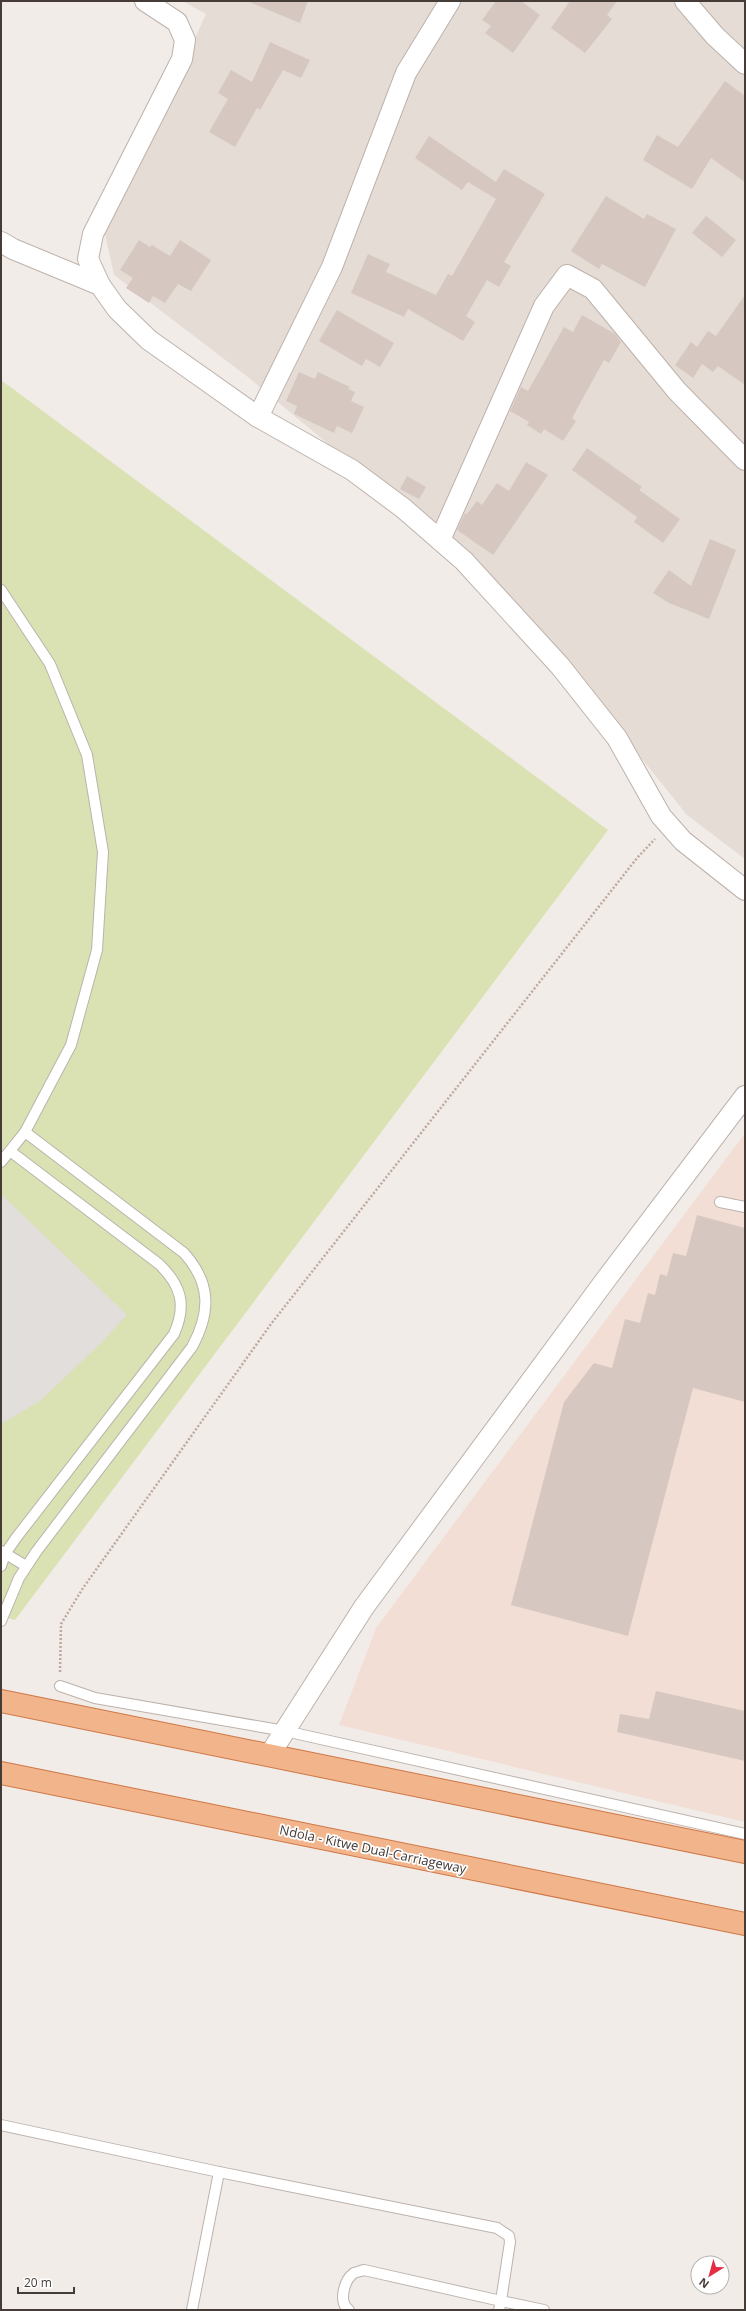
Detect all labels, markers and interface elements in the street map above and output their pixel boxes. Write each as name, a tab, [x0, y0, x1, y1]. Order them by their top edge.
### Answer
street label: Ndola - Kitwe Dual-Carriageway	[278, 1820, 468, 1878]
north arrow	[690, 2255, 730, 2295]
scale bar	[18, 2269, 74, 2295]
text: 20 m	[24, 2274, 52, 2291]
text: N	[696, 2275, 712, 2292]

